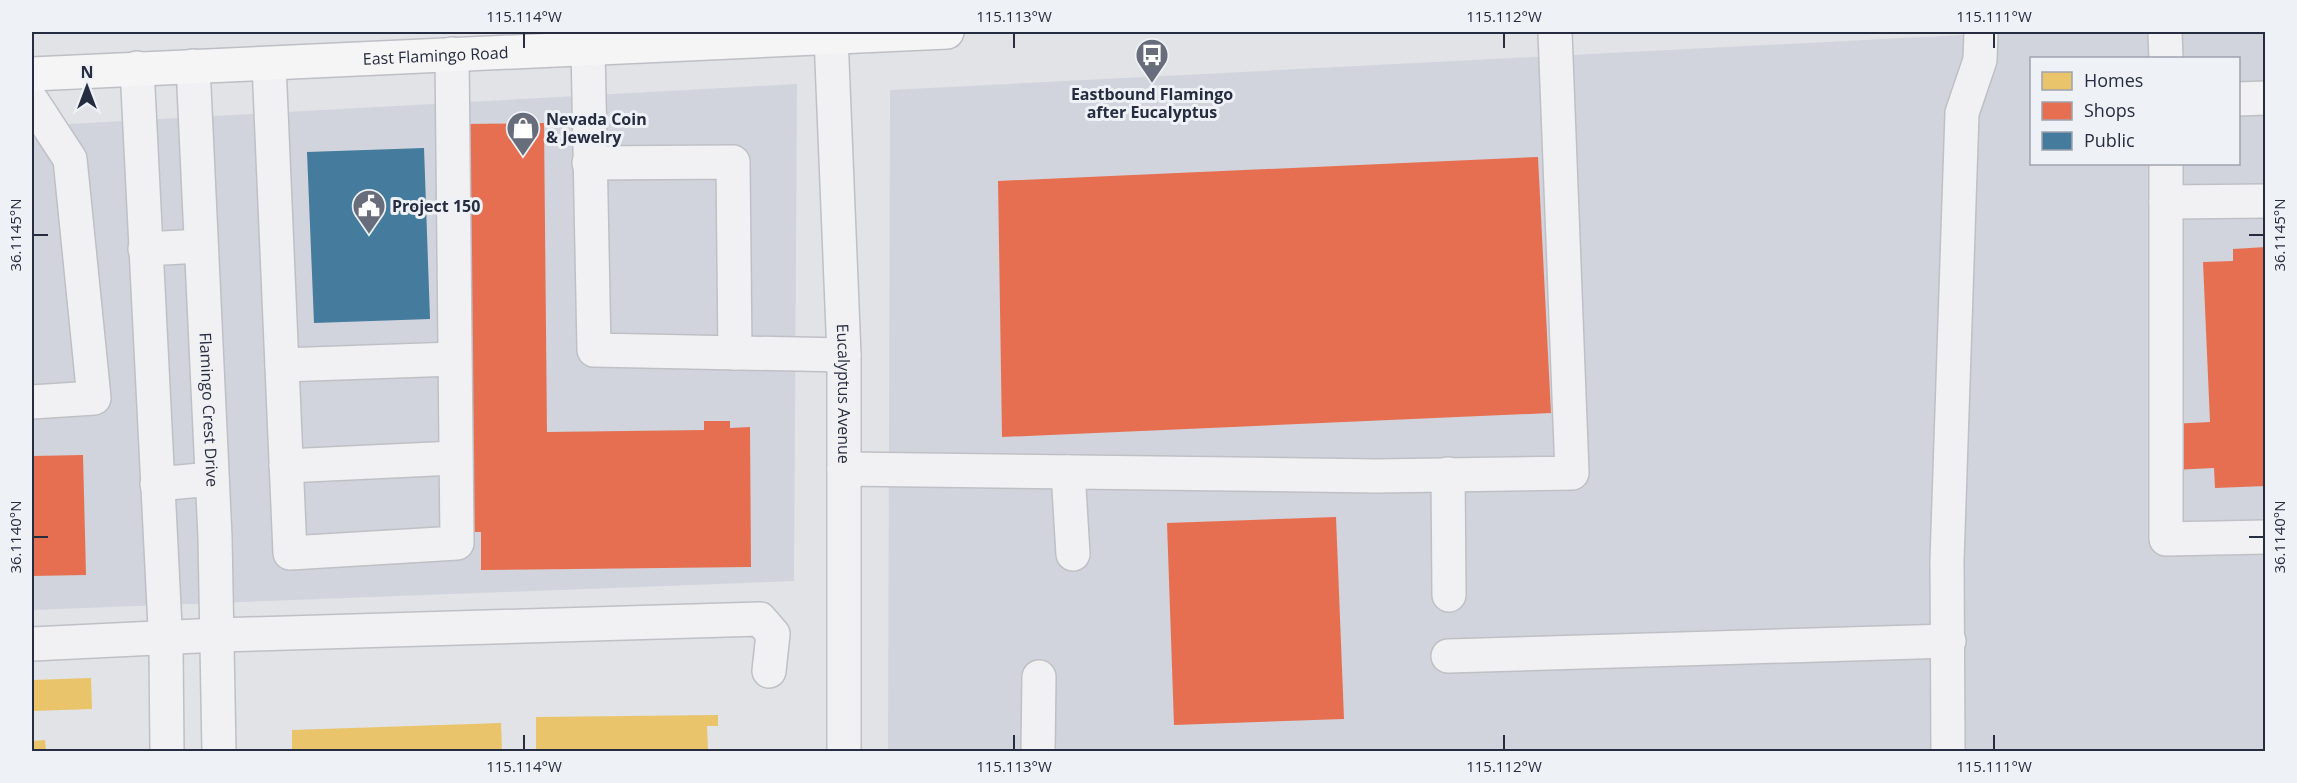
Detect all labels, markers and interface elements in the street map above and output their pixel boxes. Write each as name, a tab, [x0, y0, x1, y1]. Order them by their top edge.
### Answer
text: 115.114°W	[486, 6, 562, 26]
text: 115.113°W	[976, 6, 1052, 26]
text: 115.112°W	[1466, 6, 1542, 26]
text: 115.111°W	[1956, 6, 2032, 26]
bus stop icon: Eastbound Flamingo after Eucalyptus	[1134, 37, 1170, 84]
street label: East Flamingo Road	[362, 41, 509, 70]
north arrow	[57, 57, 117, 117]
legend	[2030, 57, 2240, 165]
text: N	[80, 61, 94, 83]
text: Homes	[2084, 68, 2143, 92]
place label: Eastbound Flamingo after Eucalyptus	[1071, 83, 1233, 123]
text: Shops	[2084, 98, 2135, 122]
place label: Nevada Coin & Jewelry	[546, 108, 647, 148]
shop icon: Nevada Coin & Jewelry	[505, 110, 541, 157]
text: Public	[2084, 128, 2135, 152]
public building icon: Project 150	[351, 188, 387, 235]
place label: Project 150	[392, 195, 480, 217]
text: 36.1145°N	[5, 198, 25, 272]
text: 36.1145°N	[2269, 198, 2289, 272]
street label: Eucalyptus Avenue	[832, 323, 855, 464]
street label: Flamingo Crest Drive	[194, 332, 224, 487]
text: 36.1140°N	[5, 500, 25, 574]
text: 36.1140°N	[2269, 500, 2289, 574]
text: 115.114°W	[486, 756, 562, 776]
text: 115.113°W	[976, 756, 1052, 776]
text: 115.112°W	[1466, 756, 1542, 776]
text: 115.111°W	[1956, 756, 2032, 776]

